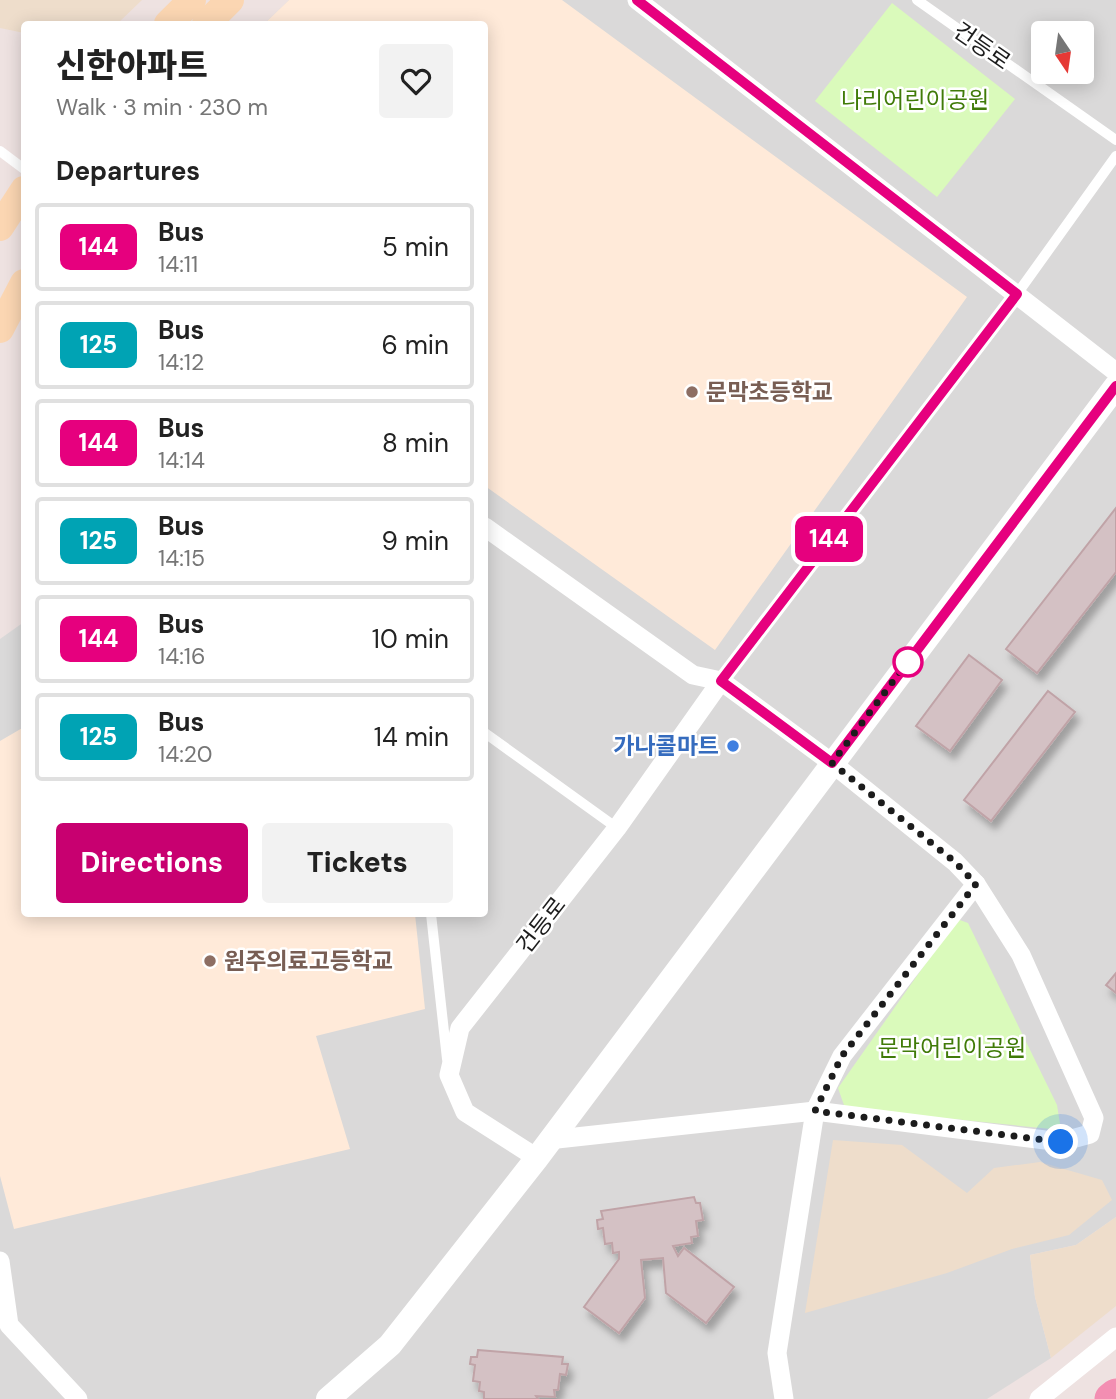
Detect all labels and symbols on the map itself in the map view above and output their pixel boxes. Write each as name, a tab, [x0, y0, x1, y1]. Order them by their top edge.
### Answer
street label: 건등로	[947, 16, 1017, 76]
north arrow	[1031, 21, 1094, 84]
park label: 나리어린이공원	[841, 85, 989, 115]
place label: 문막초등학교	[706, 377, 833, 407]
marker: 문막초등학교	[684, 384, 700, 400]
line badge: 144	[789, 516, 869, 562]
unlabelled marker	[893, 647, 923, 677]
place label: 가나콜마트	[613, 731, 719, 761]
marker: 가나콜마트	[725, 738, 741, 754]
street label: 건등로	[510, 891, 572, 959]
place label: 원주의료고등학교	[224, 946, 393, 976]
marker: 원주의료고등학교	[202, 953, 218, 969]
park label: 문막어린이공원	[878, 1033, 1026, 1063]
your location	[1043, 1124, 1078, 1159]

